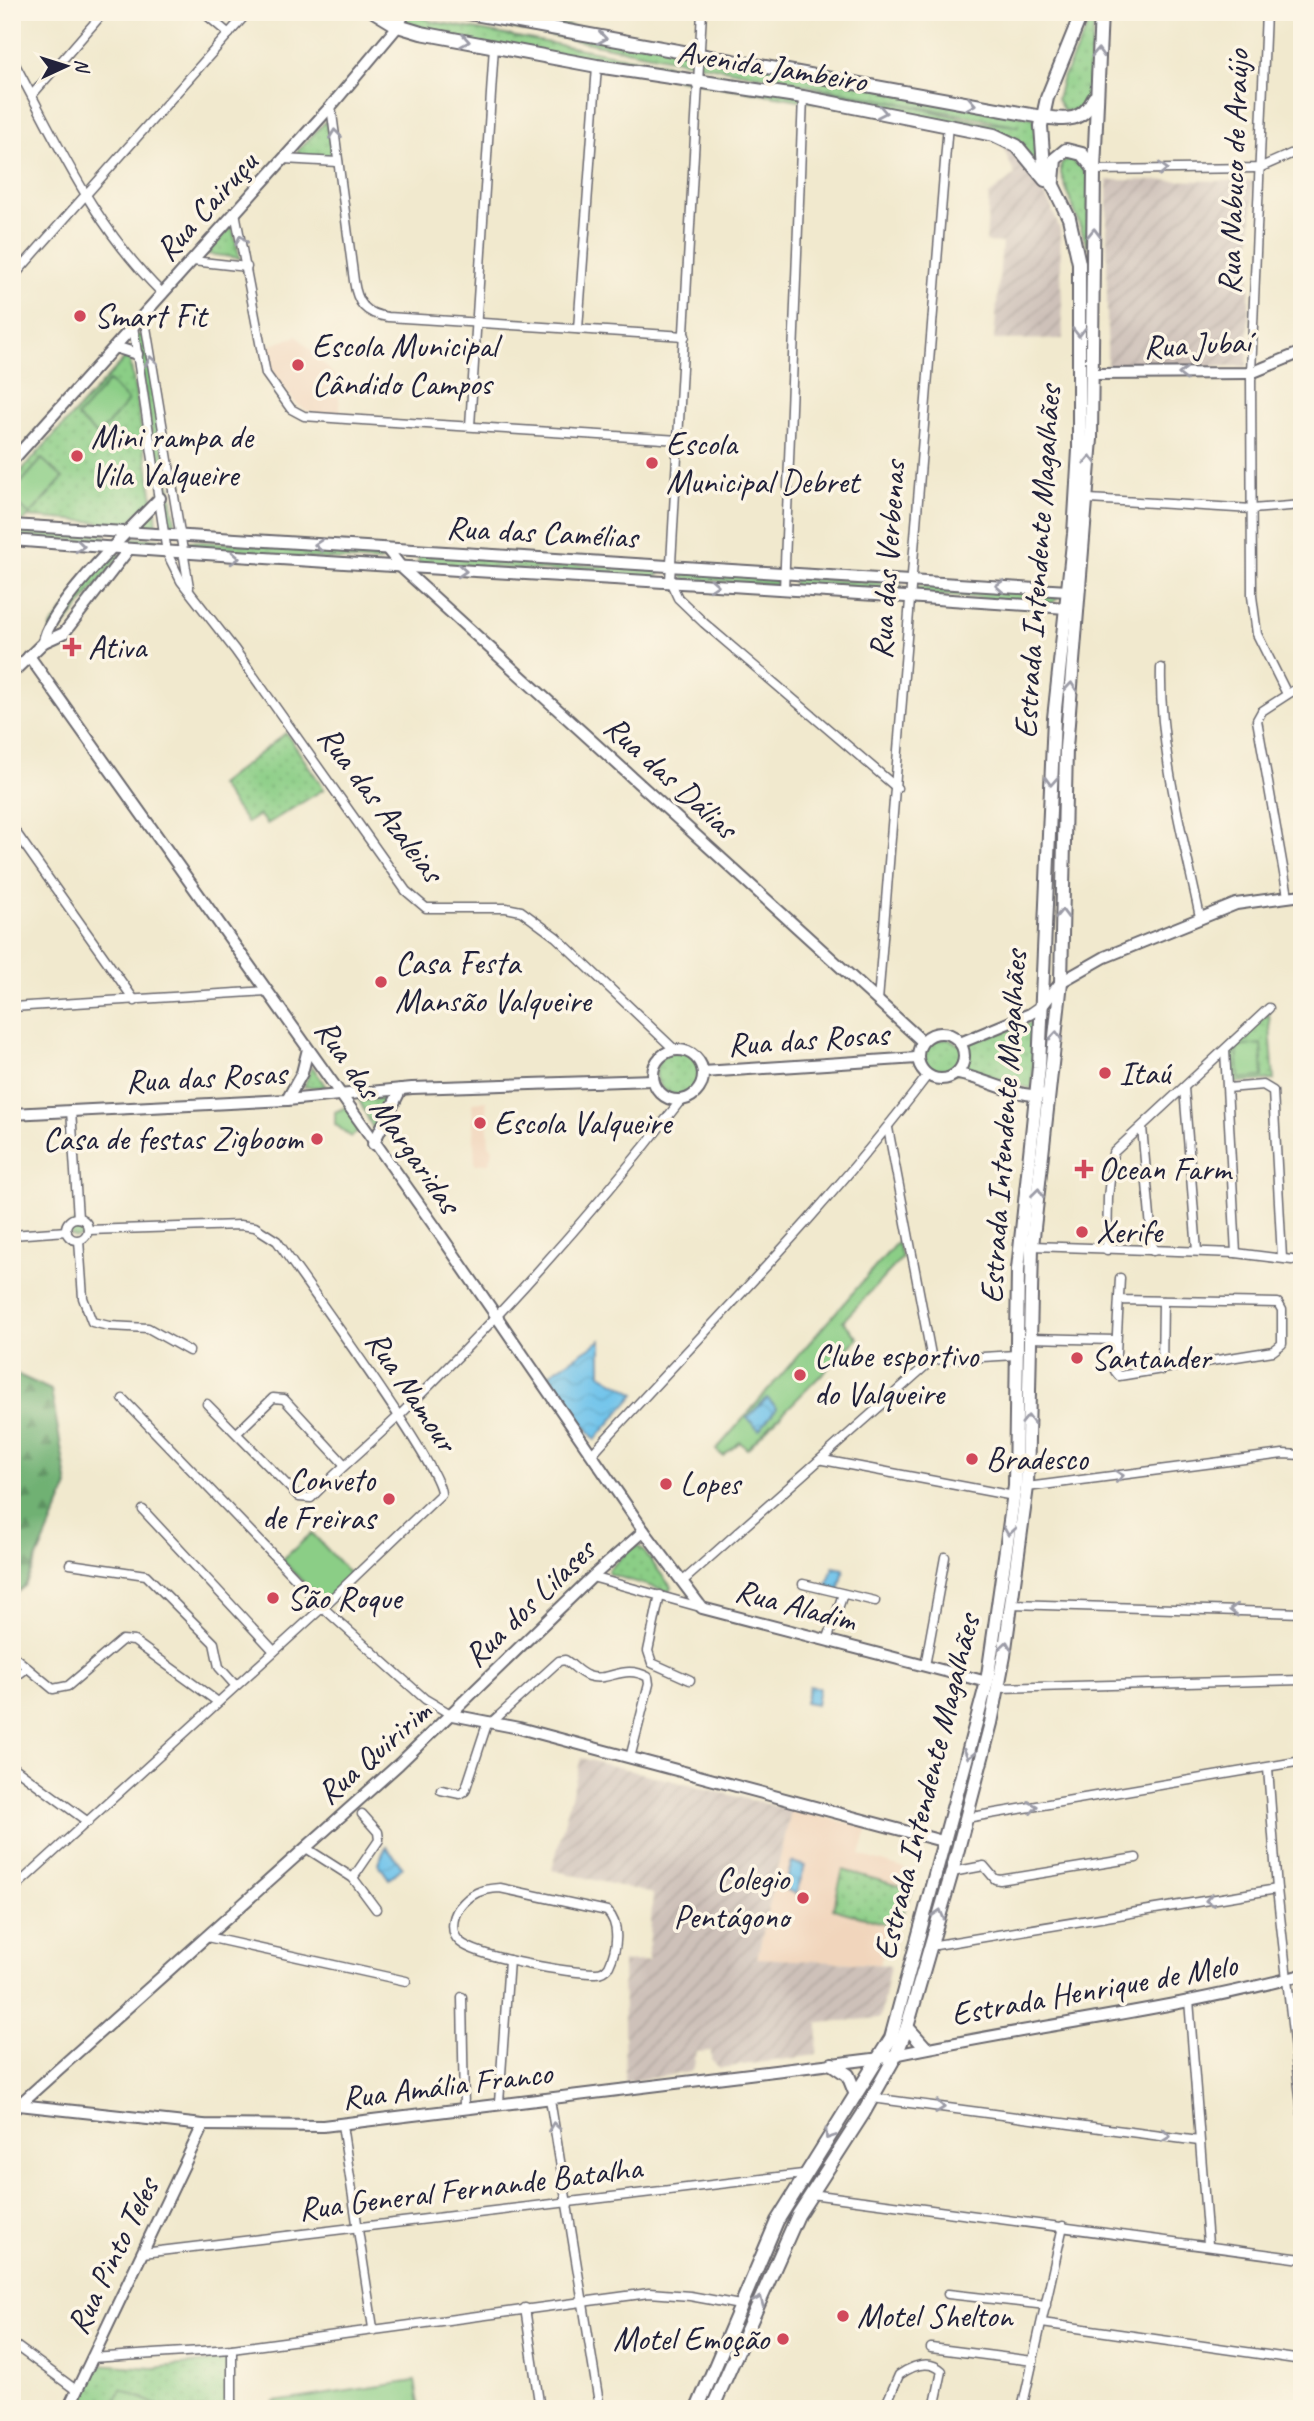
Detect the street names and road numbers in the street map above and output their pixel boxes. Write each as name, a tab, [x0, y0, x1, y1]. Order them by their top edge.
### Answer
street label: Avenida Jambeiro	[674, 30, 872, 102]
street label: Rua Nabuco de Araújo	[1208, 47, 1258, 295]
street label: Rua Cairuçu	[146, 141, 268, 270]
street label: Rua Jubaí	[1142, 320, 1258, 368]
street label: Estrada Intendente Magalhães	[1004, 381, 1070, 740]
street label: Rua das Verbenas	[859, 457, 915, 660]
street label: Rua das Camélias	[445, 506, 641, 558]
street label: Rua das Dálias	[595, 706, 749, 850]
street label: Rua das Azaleias	[308, 717, 455, 893]
street label: Estrada Intendente Magalhães	[970, 946, 1036, 1305]
street label: Rua das Margaridas	[306, 1011, 472, 1224]
street label: Rua das Rosas	[726, 1012, 892, 1066]
street label: Rua das Rosas	[125, 1052, 290, 1102]
street label: Rua Namour	[356, 1322, 469, 1461]
street label: Rua dos Lilases	[454, 1528, 605, 1676]
street label: Rua Aladim	[731, 1569, 863, 1642]
street label: Estrada Intendente Magalhães	[863, 1608, 990, 1964]
street label: Rua Quiririm	[308, 1689, 441, 1814]
street label: Estrada Henrique de Melo	[948, 1943, 1241, 2035]
street label: Rua Amália Franco	[340, 2051, 557, 2119]
street label: Rua General Fernande Batalha	[296, 2146, 646, 2230]
street label: Rua Pinto Teles	[56, 2169, 169, 2341]

